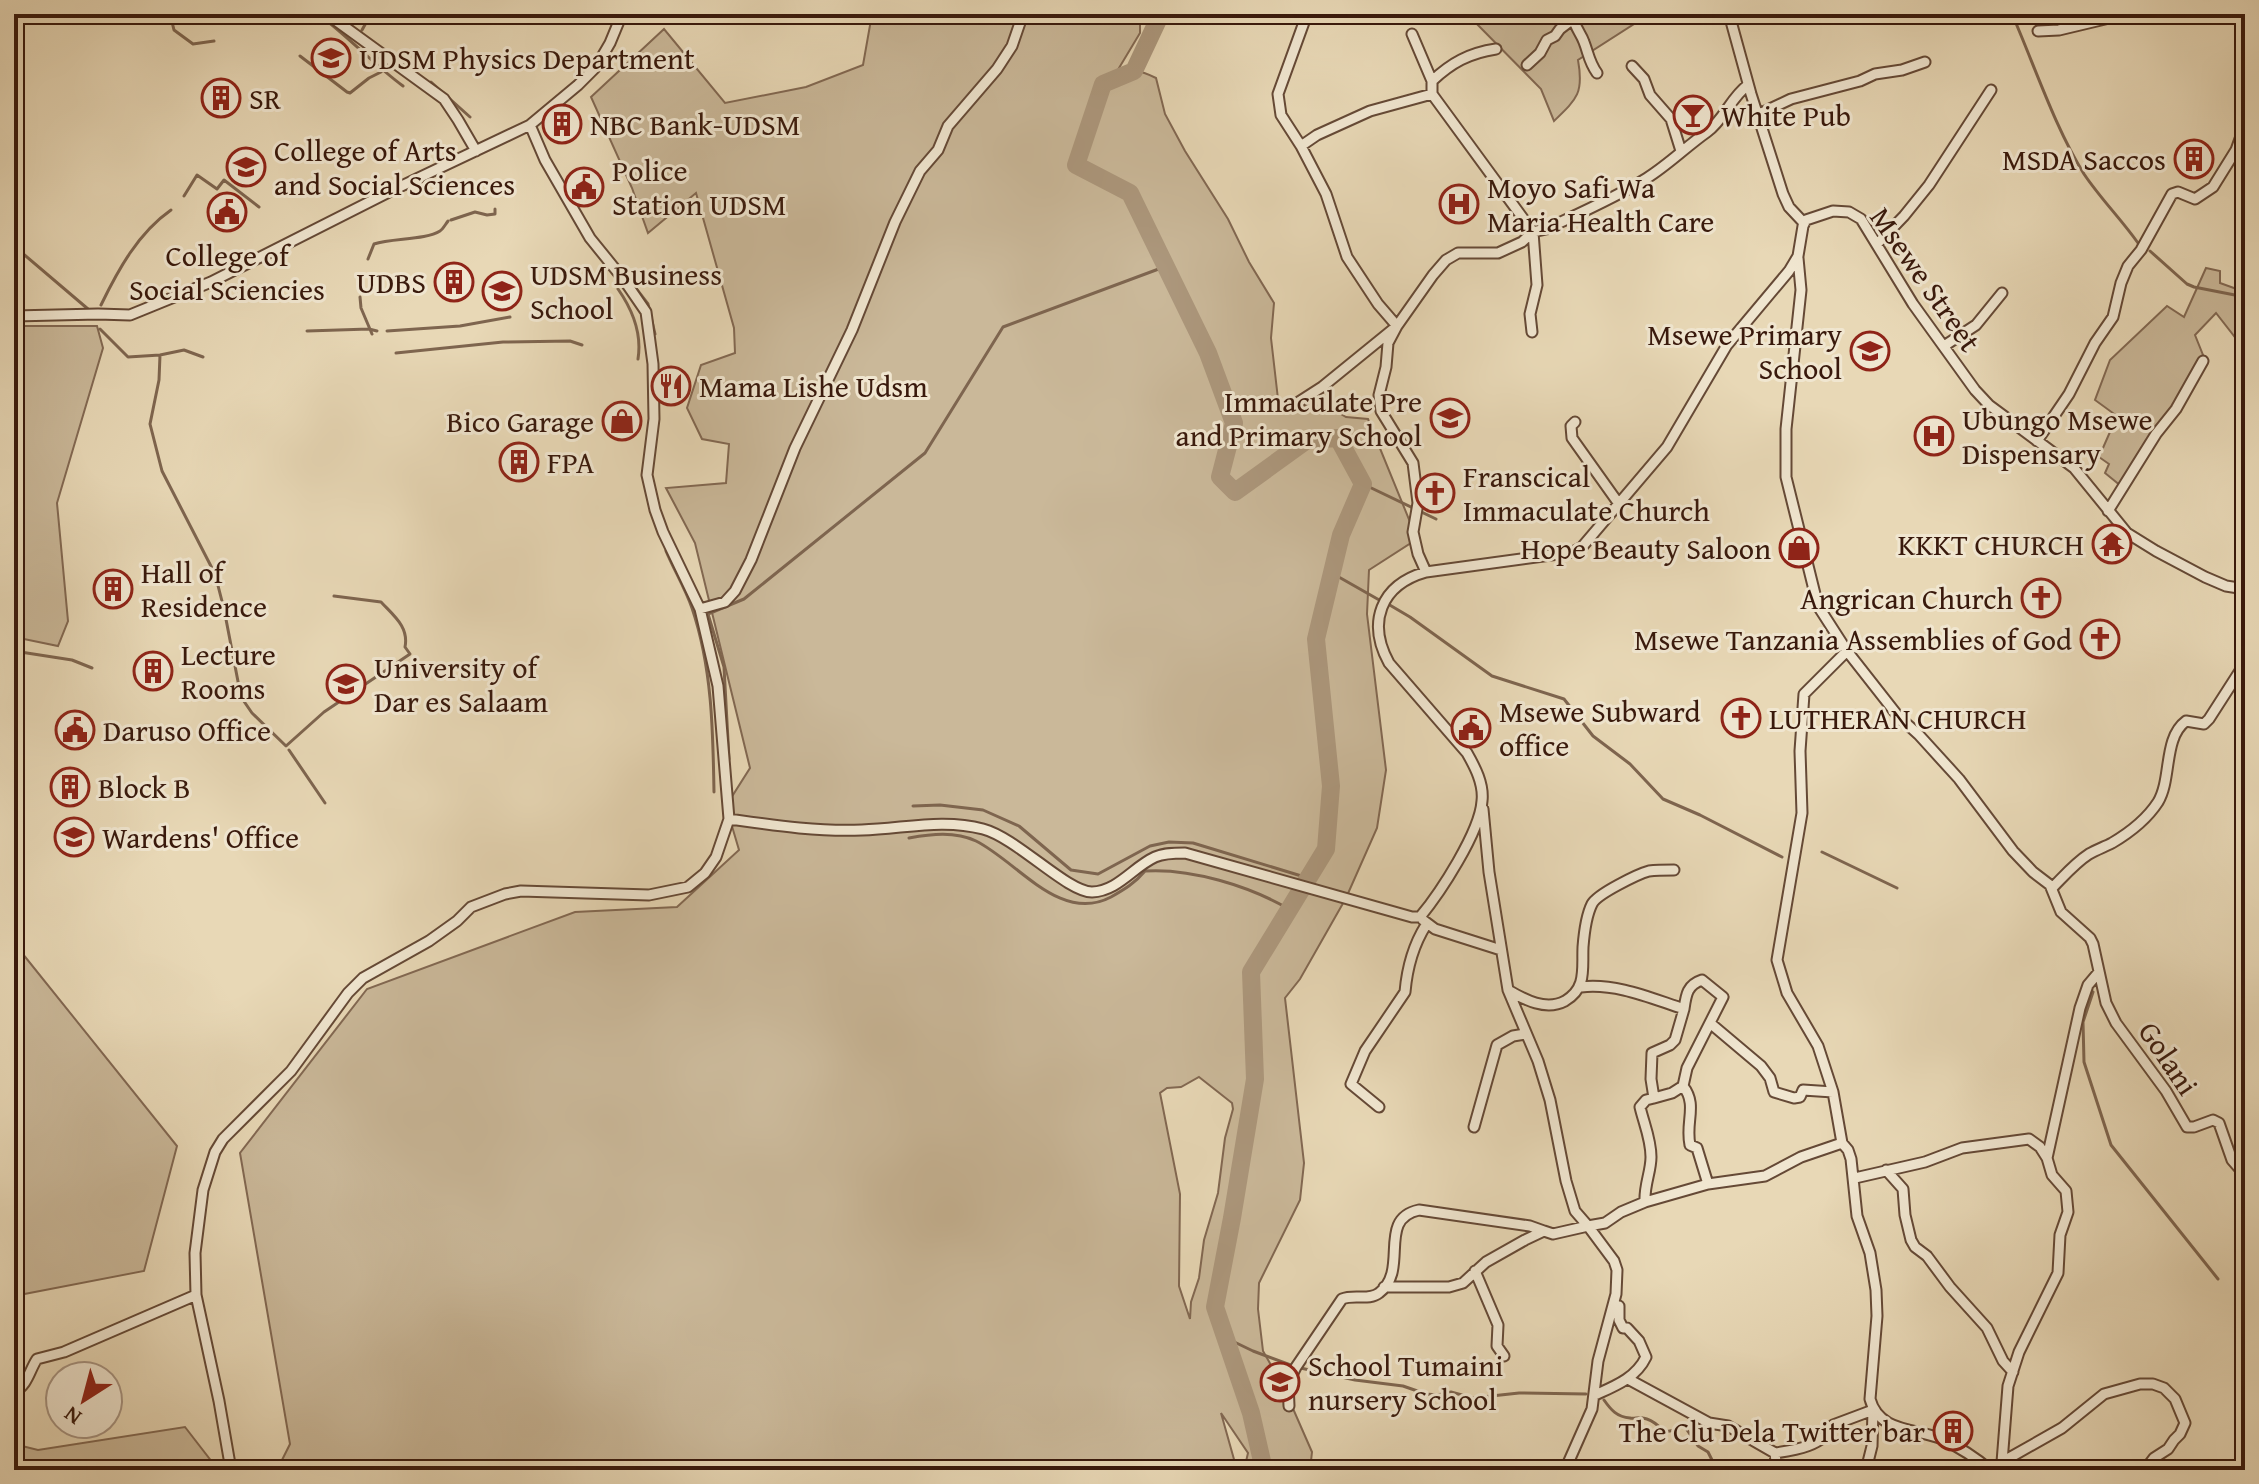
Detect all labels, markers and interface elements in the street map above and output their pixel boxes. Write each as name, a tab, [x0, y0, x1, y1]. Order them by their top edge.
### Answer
place label: UDSM Physics Department	[359, 36, 695, 80]
school or university icon: UDSM Physics Department	[310, 37, 352, 79]
place label: SR	[249, 76, 282, 120]
building icon: SR	[200, 77, 242, 119]
place label: White Pub	[1721, 93, 1851, 137]
bar icon: White Pub	[1672, 94, 1714, 136]
place label: NBC Bank-UDSM	[590, 102, 800, 146]
building icon: NBC Bank-UDSM	[541, 103, 583, 145]
place label: College of Arts and Social Sciences	[274, 128, 515, 206]
place label: MSDA Saccos	[2002, 137, 2166, 181]
building icon: MSDA Saccos	[2173, 138, 2215, 180]
school or university icon: College of Arts and Social Sciences	[225, 146, 267, 188]
place label: Police Station UDSM	[612, 148, 786, 226]
place label: Moyo Safi Wa Maria Health Care	[1487, 165, 1714, 243]
public building icon: Police Station UDSM	[563, 166, 605, 208]
hospital icon: Moyo Safi Wa Maria Health Care	[1438, 183, 1480, 225]
public building icon: College of Social Sciencies	[206, 191, 248, 233]
street label: Msewe Street	[1860, 198, 1992, 361]
place label: College of Social Sciencies	[129, 233, 325, 311]
place label: UDSM Business School	[530, 252, 722, 330]
place label: UDBS	[356, 260, 426, 304]
building icon: UDBS	[433, 261, 475, 303]
school or university icon: UDSM Business School	[481, 270, 523, 312]
place label: Msewe Primary School	[1647, 312, 1842, 390]
school or university icon: Msewe Primary School	[1849, 330, 1891, 372]
place label: Mama Lishe Udsm	[699, 364, 928, 408]
restaurant icon: Mama Lishe Udsm	[650, 365, 692, 407]
place label: Immaculate Pre and Primary School	[1175, 379, 1422, 457]
school or university icon: Immaculate Pre and Primary School	[1429, 397, 1471, 439]
place label: Ubungo Msewe Dispensary	[1962, 397, 2153, 475]
place label: Bico Garage	[446, 399, 594, 443]
shop icon: Bico Garage	[601, 400, 643, 442]
hospital icon: Ubungo Msewe Dispensary	[1913, 415, 1955, 457]
place label: FPA	[547, 440, 594, 484]
building icon: FPA	[498, 441, 540, 483]
place label: Franscical Immaculate Church	[1463, 454, 1710, 532]
church icon: Franscical Immaculate Church	[1414, 472, 1456, 514]
place label: KKKT CHURCH	[1898, 522, 2084, 566]
temple icon: KKKT CHURCH	[2091, 523, 2133, 565]
place label: Hope Beauty Saloon	[1521, 526, 1771, 570]
shop icon: Hope Beauty Saloon	[1778, 527, 1820, 569]
place label: Hall of Residence	[141, 550, 267, 628]
building icon: Hall of Residence	[92, 568, 134, 610]
place label: Angrican Church	[1800, 576, 2013, 620]
church icon: Angrican Church	[2020, 577, 2062, 619]
place label: Msewe Tanzania Assemblies of God	[1634, 617, 2072, 661]
church icon: Msewe Tanzania Assemblies of God	[2079, 618, 2121, 660]
place label: Lecture Rooms	[181, 632, 276, 710]
place label: University of Dar es Salaam	[374, 645, 549, 723]
building icon: Lecture Rooms	[132, 650, 174, 692]
school or university icon: University of Dar es Salaam	[325, 663, 367, 705]
place label: Msewe Subward office	[1499, 689, 1700, 767]
place label: LUTHERAN CHURCH	[1769, 696, 2026, 740]
church icon: LUTHERAN CHURCH	[1720, 697, 1762, 739]
public building icon: Msewe Subward office	[1450, 707, 1492, 749]
place label: Daruso Office	[103, 708, 271, 752]
public building icon: Daruso Office	[54, 709, 96, 751]
place label: Block B	[98, 765, 190, 809]
building icon: Block B	[49, 766, 91, 808]
place label: Wardens' Office	[102, 815, 299, 859]
school or university icon: Wardens' Office	[53, 816, 95, 858]
street label: Golani	[2128, 1012, 2210, 1104]
place label: School Tumaini nursery School	[1308, 1343, 1503, 1421]
north arrow	[44, 1360, 124, 1440]
school or university icon: School Tumaini nursery School	[1259, 1361, 1301, 1403]
text: N	[57, 1399, 88, 1433]
place label: The Clu Dela Twitter bar	[1619, 1409, 1925, 1453]
building icon: The Clu Dela Twitter bar	[1932, 1410, 1974, 1452]

